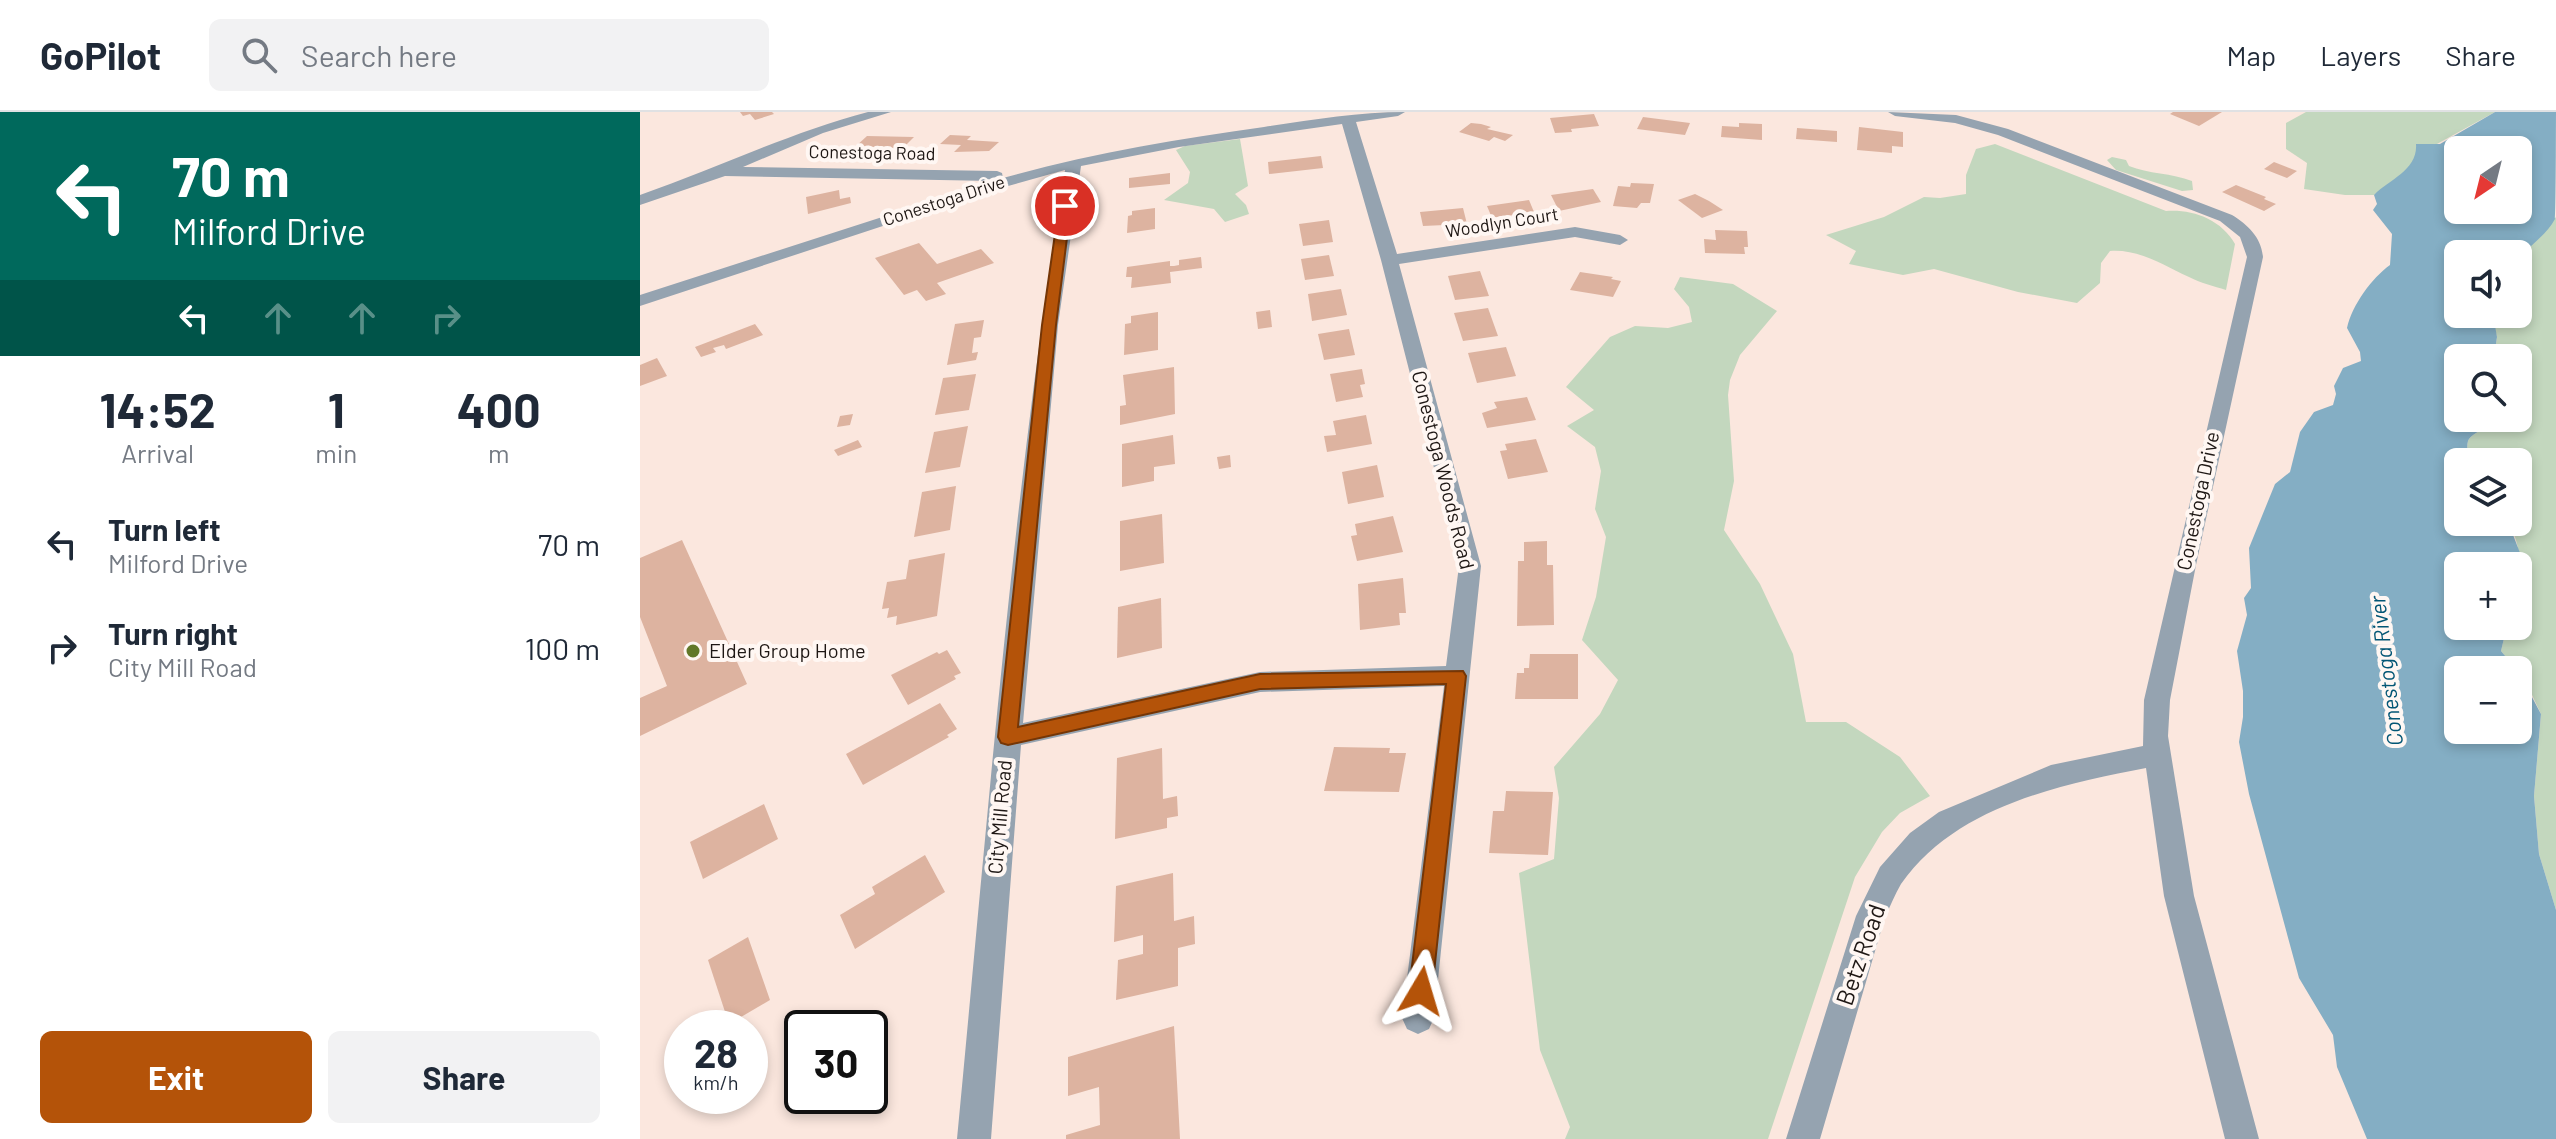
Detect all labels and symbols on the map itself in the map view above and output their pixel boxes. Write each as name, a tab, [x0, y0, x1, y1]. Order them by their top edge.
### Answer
north arrow	[2444, 136, 2532, 224]
street label: Conestoga Road	[808, 140, 936, 164]
street label: Conestoga Drive	[880, 170, 1007, 230]
pin	[1031, 172, 1099, 240]
street label: Woodlyn Court	[1444, 202, 1560, 242]
street label: Conestoga Woods Road	[1408, 368, 1480, 571]
street label: Conestoga Drive	[2171, 429, 2223, 572]
water label: Conestoga River	[2363, 593, 2407, 748]
place label: Elder Group Home	[709, 638, 866, 662]
marker: Elder Group Home	[684, 642, 702, 660]
street label: City Mill Road	[982, 759, 1016, 875]
street label: Betz Road	[1829, 900, 1890, 1009]
position arrow	[1379, 949, 1463, 1033]
speed limit sign: 30	[784, 1010, 888, 1114]

